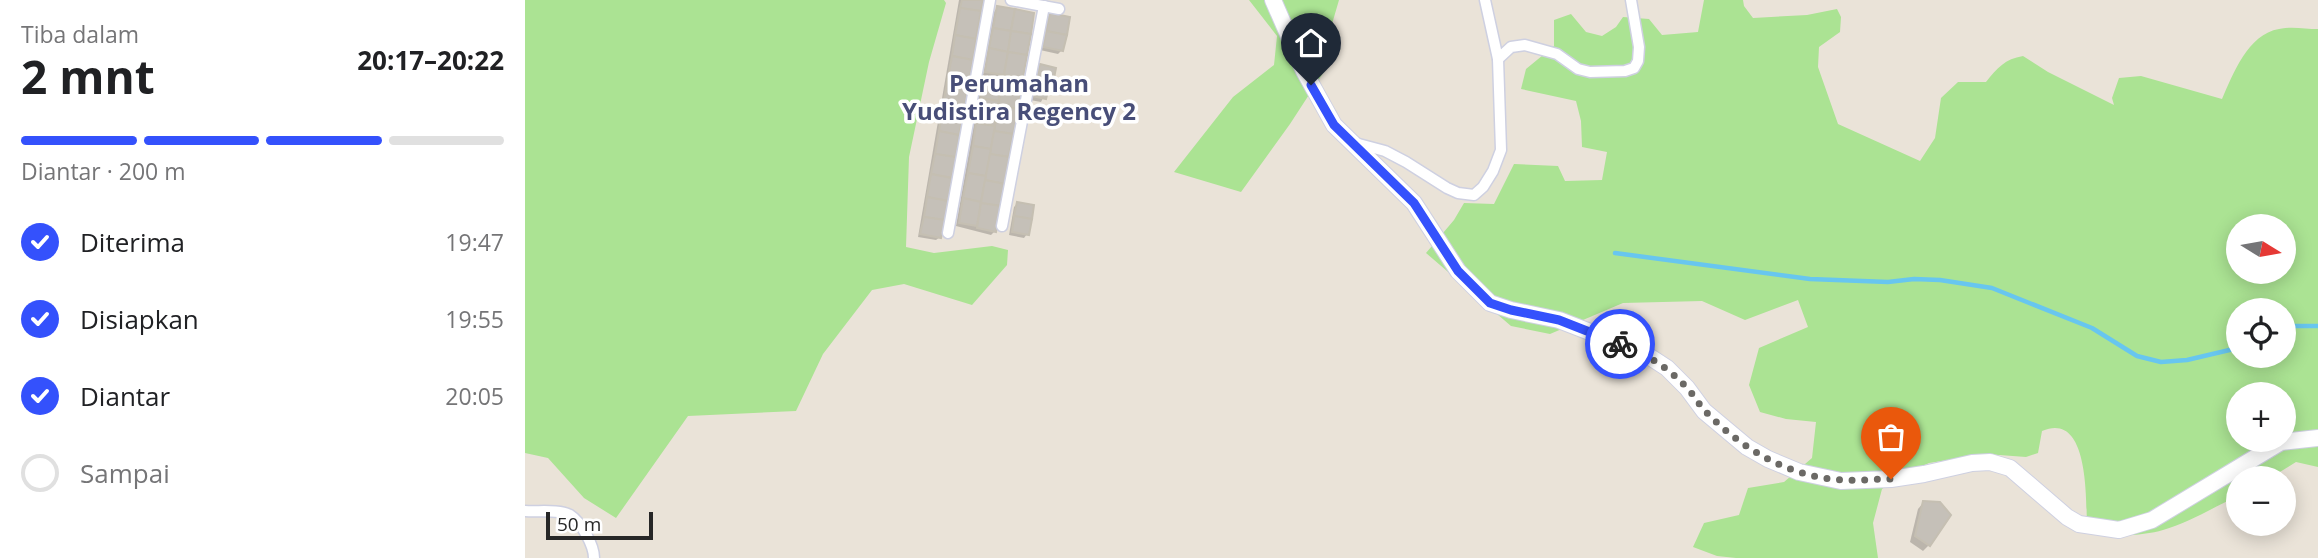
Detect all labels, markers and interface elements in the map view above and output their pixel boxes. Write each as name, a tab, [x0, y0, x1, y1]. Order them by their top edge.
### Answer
pin	[1281, 13, 1341, 85]
text: Tiba dalam	[21, 18, 139, 50]
icon: home	[1292, 24, 1330, 62]
text: 20:17–20:22	[357, 42, 504, 78]
text: 2 mnt	[21, 45, 155, 107]
district label: Perumahan Yudistira Regency 2	[902, 66, 1136, 127]
text: Diantar · 200 m	[21, 155, 185, 187]
north arrow	[2226, 214, 2296, 284]
map controls	[2226, 214, 2296, 536]
icon: check	[21, 223, 59, 261]
text: Diterima	[80, 224, 185, 260]
text: 19:47	[445, 226, 504, 258]
button: locate	[2226, 298, 2296, 368]
icon: check	[21, 300, 59, 338]
text: Disiapkan	[80, 301, 199, 337]
text: 19:55	[445, 303, 504, 335]
courier	[1585, 309, 1655, 379]
icon: bike	[1601, 325, 1639, 363]
icon: check	[21, 377, 59, 415]
text: Diantar	[80, 378, 170, 414]
text: 20:05	[445, 380, 504, 412]
button: +	[2226, 382, 2296, 452]
pin	[1861, 407, 1921, 479]
icon: bag	[1872, 418, 1910, 456]
text: Sampai	[80, 455, 170, 491]
button: −	[2226, 466, 2296, 536]
scale bar	[546, 509, 653, 541]
text: 50 m	[557, 511, 601, 537]

